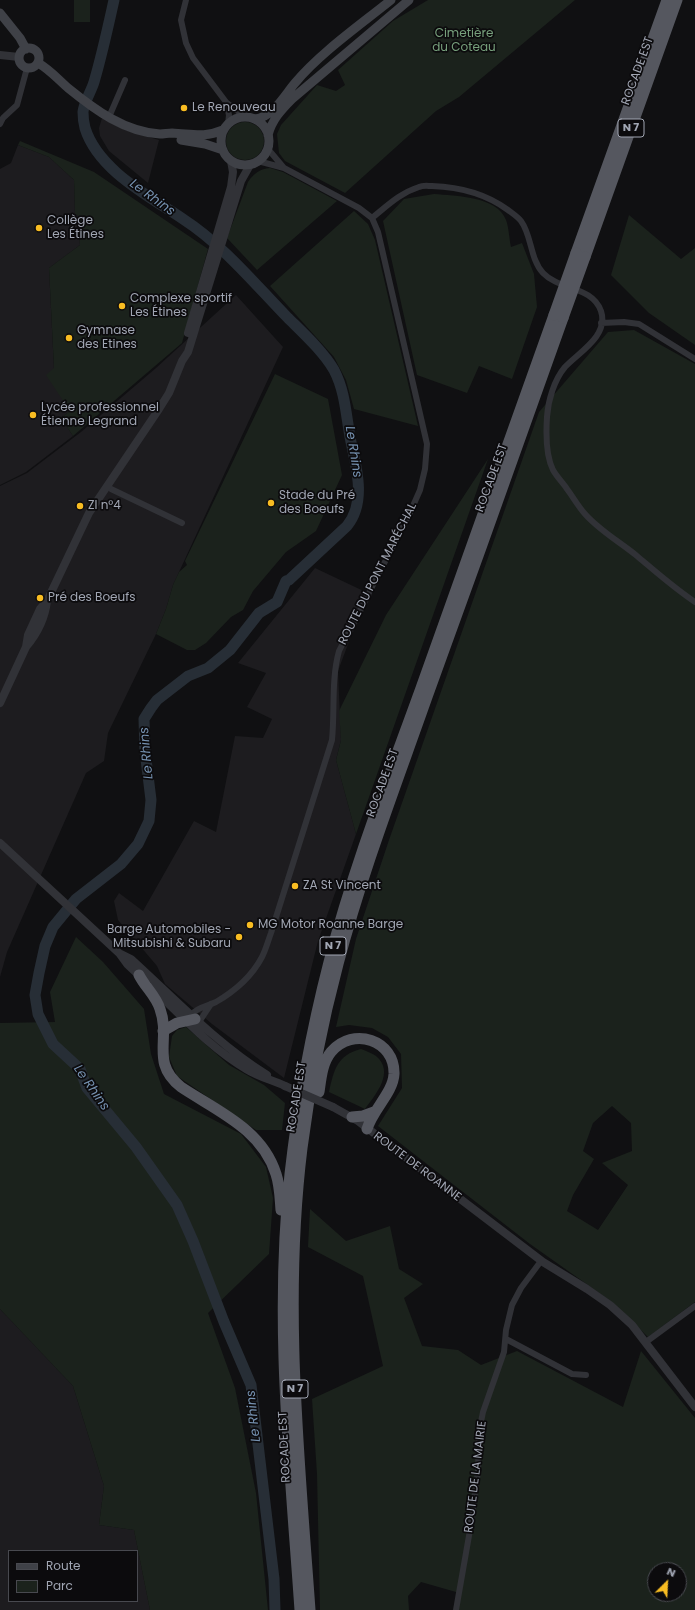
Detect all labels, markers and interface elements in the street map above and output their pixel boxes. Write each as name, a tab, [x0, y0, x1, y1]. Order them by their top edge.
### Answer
park label: Cimetière du Coteau	[432, 27, 496, 55]
street label: ROCADE EST	[619, 35, 657, 107]
place label: Le Renouveau	[192, 101, 276, 115]
marker: Le Renouveau	[179, 103, 189, 113]
road number: N 7	[618, 119, 644, 137]
water label: Le Rhins	[126, 176, 178, 220]
place label: Collège Les Étines	[47, 214, 104, 242]
marker: Collège Les Étines	[34, 223, 44, 233]
place label: Complexe sportif Les Étines	[130, 292, 232, 320]
marker: Complexe sportif Les Étines	[117, 301, 127, 311]
place label: Gymnase des Etines	[77, 324, 137, 352]
marker: Gymnase des Etines	[64, 333, 74, 343]
place label: Lycée professionnel Étienne Legrand	[41, 401, 159, 429]
marker: Lycée professionnel Étienne Legrand	[28, 410, 38, 420]
water label: Le Rhins	[341, 425, 365, 479]
street label: ROCADE EST	[473, 442, 511, 514]
place label: Stade du Pré des Boeufs	[279, 489, 355, 517]
marker: Stade du Pré des Boeufs	[266, 498, 276, 508]
place label: ZI n°4	[88, 499, 121, 513]
street label: ROUTE DU PONT MARÉCHAL	[336, 500, 420, 648]
marker: ZI n°4	[75, 501, 85, 511]
place label: Pré des Boeufs	[48, 591, 135, 605]
marker: Pré des Boeufs	[35, 593, 45, 603]
water label: Le Rhins	[137, 726, 157, 780]
street label: ROCADE EST	[364, 747, 402, 819]
place label: ZA St Vincent	[303, 879, 381, 893]
marker: ZA St Vincent	[290, 881, 300, 891]
place label: MG Motor Roanne Barge	[258, 918, 403, 932]
marker: MG Motor Roanne Barge	[245, 920, 255, 930]
place label: Barge Automobiles - Mitsubishi & Subaru	[107, 923, 231, 951]
marker: Barge Automobiles - Mitsubishi & Subaru	[234, 932, 244, 942]
road number: N 7	[320, 937, 346, 955]
street label: ROCADE EST	[284, 1061, 310, 1133]
water label: Le Rhins	[70, 1062, 112, 1114]
street label: ROUTE DE ROANNE	[370, 1129, 464, 1205]
road number: N 7	[282, 1380, 308, 1398]
water label: Le Rhins	[244, 1389, 264, 1443]
street label: ROCADE EST	[276, 1411, 294, 1483]
street label: ROUTE DE LA MAIRIE	[462, 1420, 490, 1534]
legend	[8, 1550, 138, 1602]
text: Route	[46, 1557, 80, 1574]
north arrow	[647, 1562, 687, 1602]
text: N	[664, 1563, 679, 1581]
text: Parc	[46, 1577, 73, 1594]

